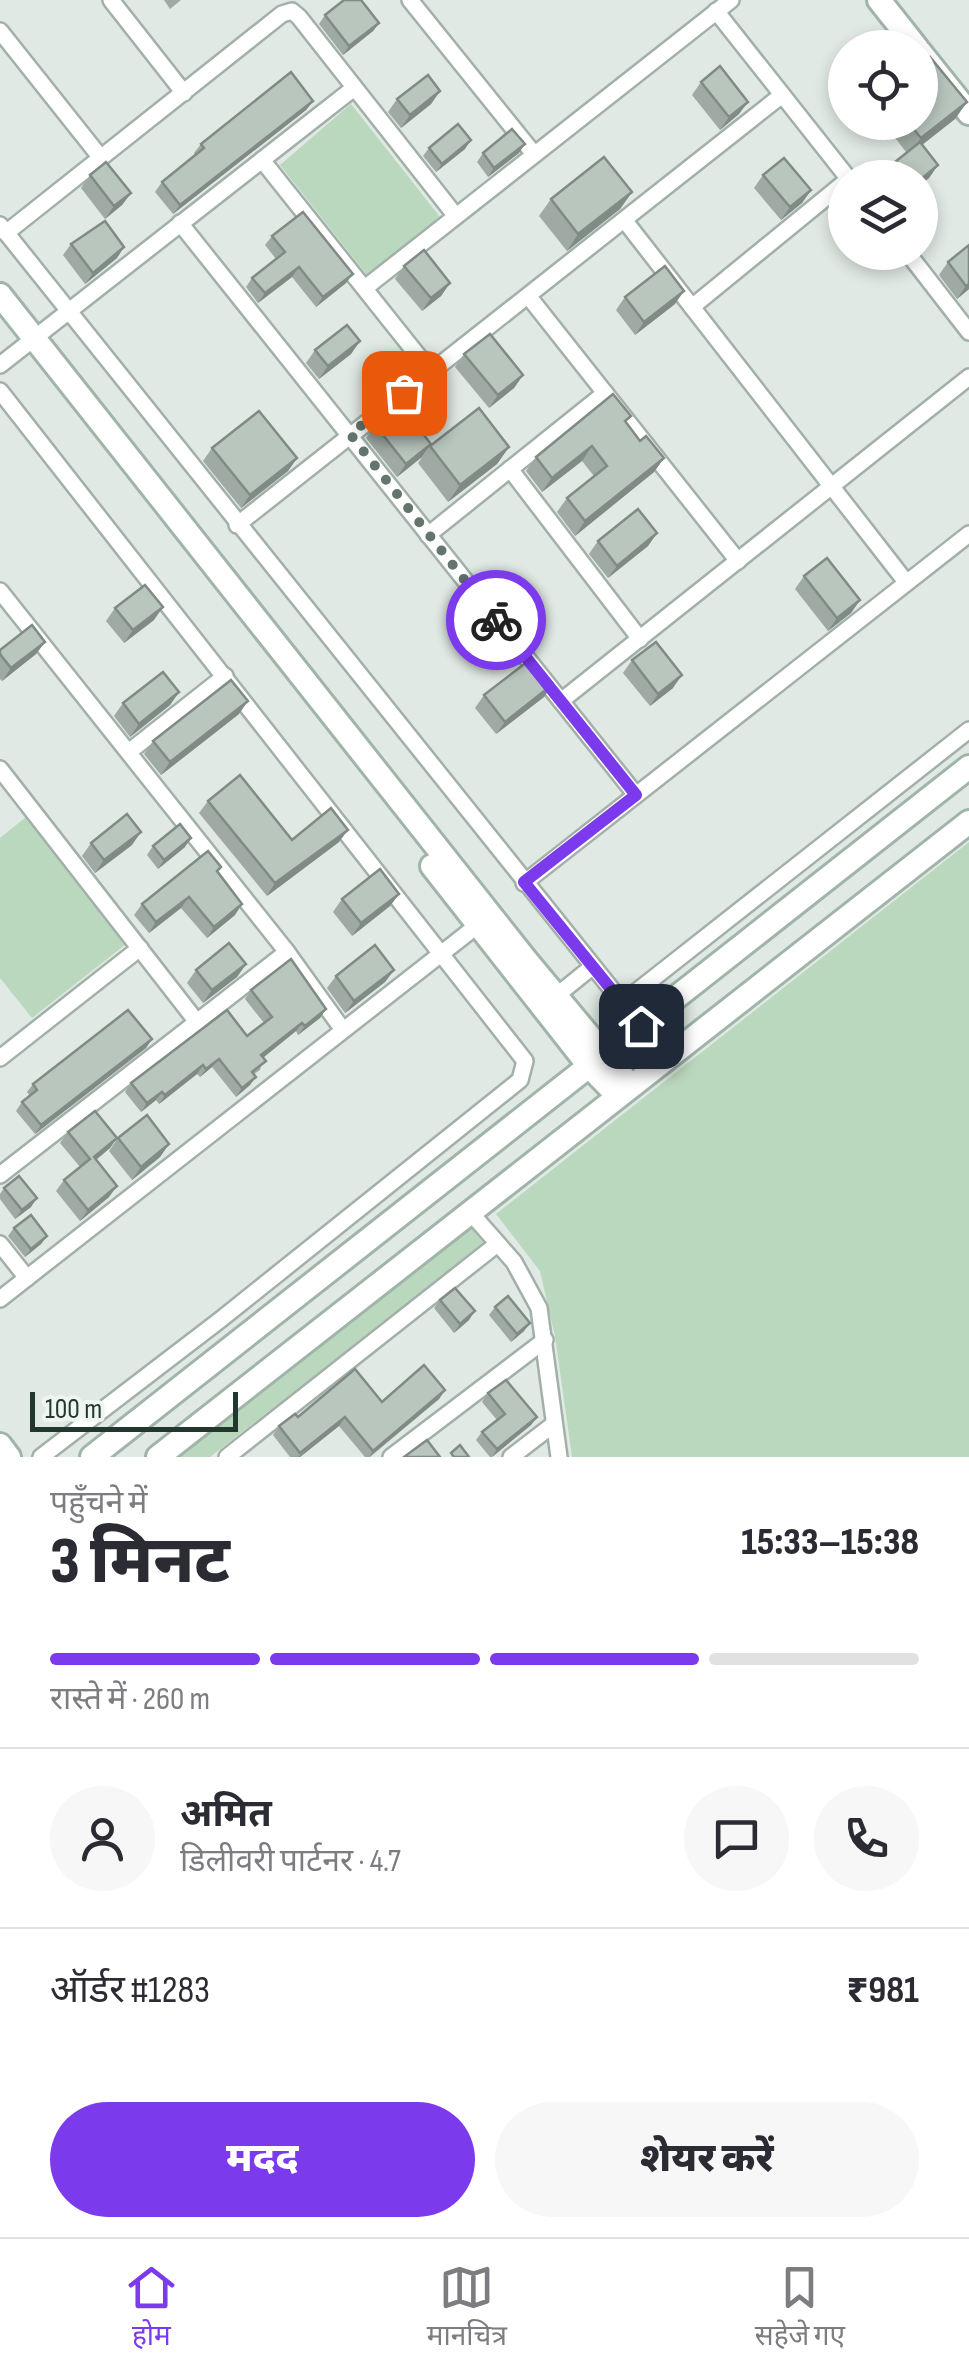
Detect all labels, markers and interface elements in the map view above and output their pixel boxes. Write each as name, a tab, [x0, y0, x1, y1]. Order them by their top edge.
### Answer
map controls	[828, 30, 938, 270]
button: locate	[828, 30, 938, 140]
button: layers	[828, 160, 938, 270]
pin	[362, 351, 447, 436]
icon: bag	[377, 366, 432, 421]
courier	[446, 570, 546, 670]
icon: bike	[469, 593, 524, 648]
pin	[599, 984, 684, 1069]
icon: home	[614, 999, 669, 1054]
scale bar	[30, 1387, 238, 1432]
text: 100 m	[45, 1393, 102, 1426]
text: पहुँचने में	[50, 1484, 147, 1523]
text: 15:33–15:38	[741, 1520, 919, 1565]
text: 3 मिनट	[50, 1524, 230, 1602]
text: रास्ते में · 260 m	[50, 1680, 210, 1719]
button: person	[50, 1786, 155, 1891]
button: chat	[684, 1786, 789, 1891]
button: phone	[814, 1786, 919, 1891]
text: अमित	[180, 1792, 272, 1837]
text: डिलीवरी पार्टनर · 4.7	[180, 1842, 401, 1881]
text: ऑर्डर #1283	[50, 1968, 210, 2013]
text: ₹981	[846, 1968, 919, 2013]
button: मदद	[50, 2102, 475, 2217]
button: शेयर करें	[495, 2102, 919, 2217]
tab: होम	[124, 2260, 179, 2356]
tab: मानचित्र	[427, 2260, 507, 2356]
tab: सहेजे गए	[755, 2260, 845, 2356]

